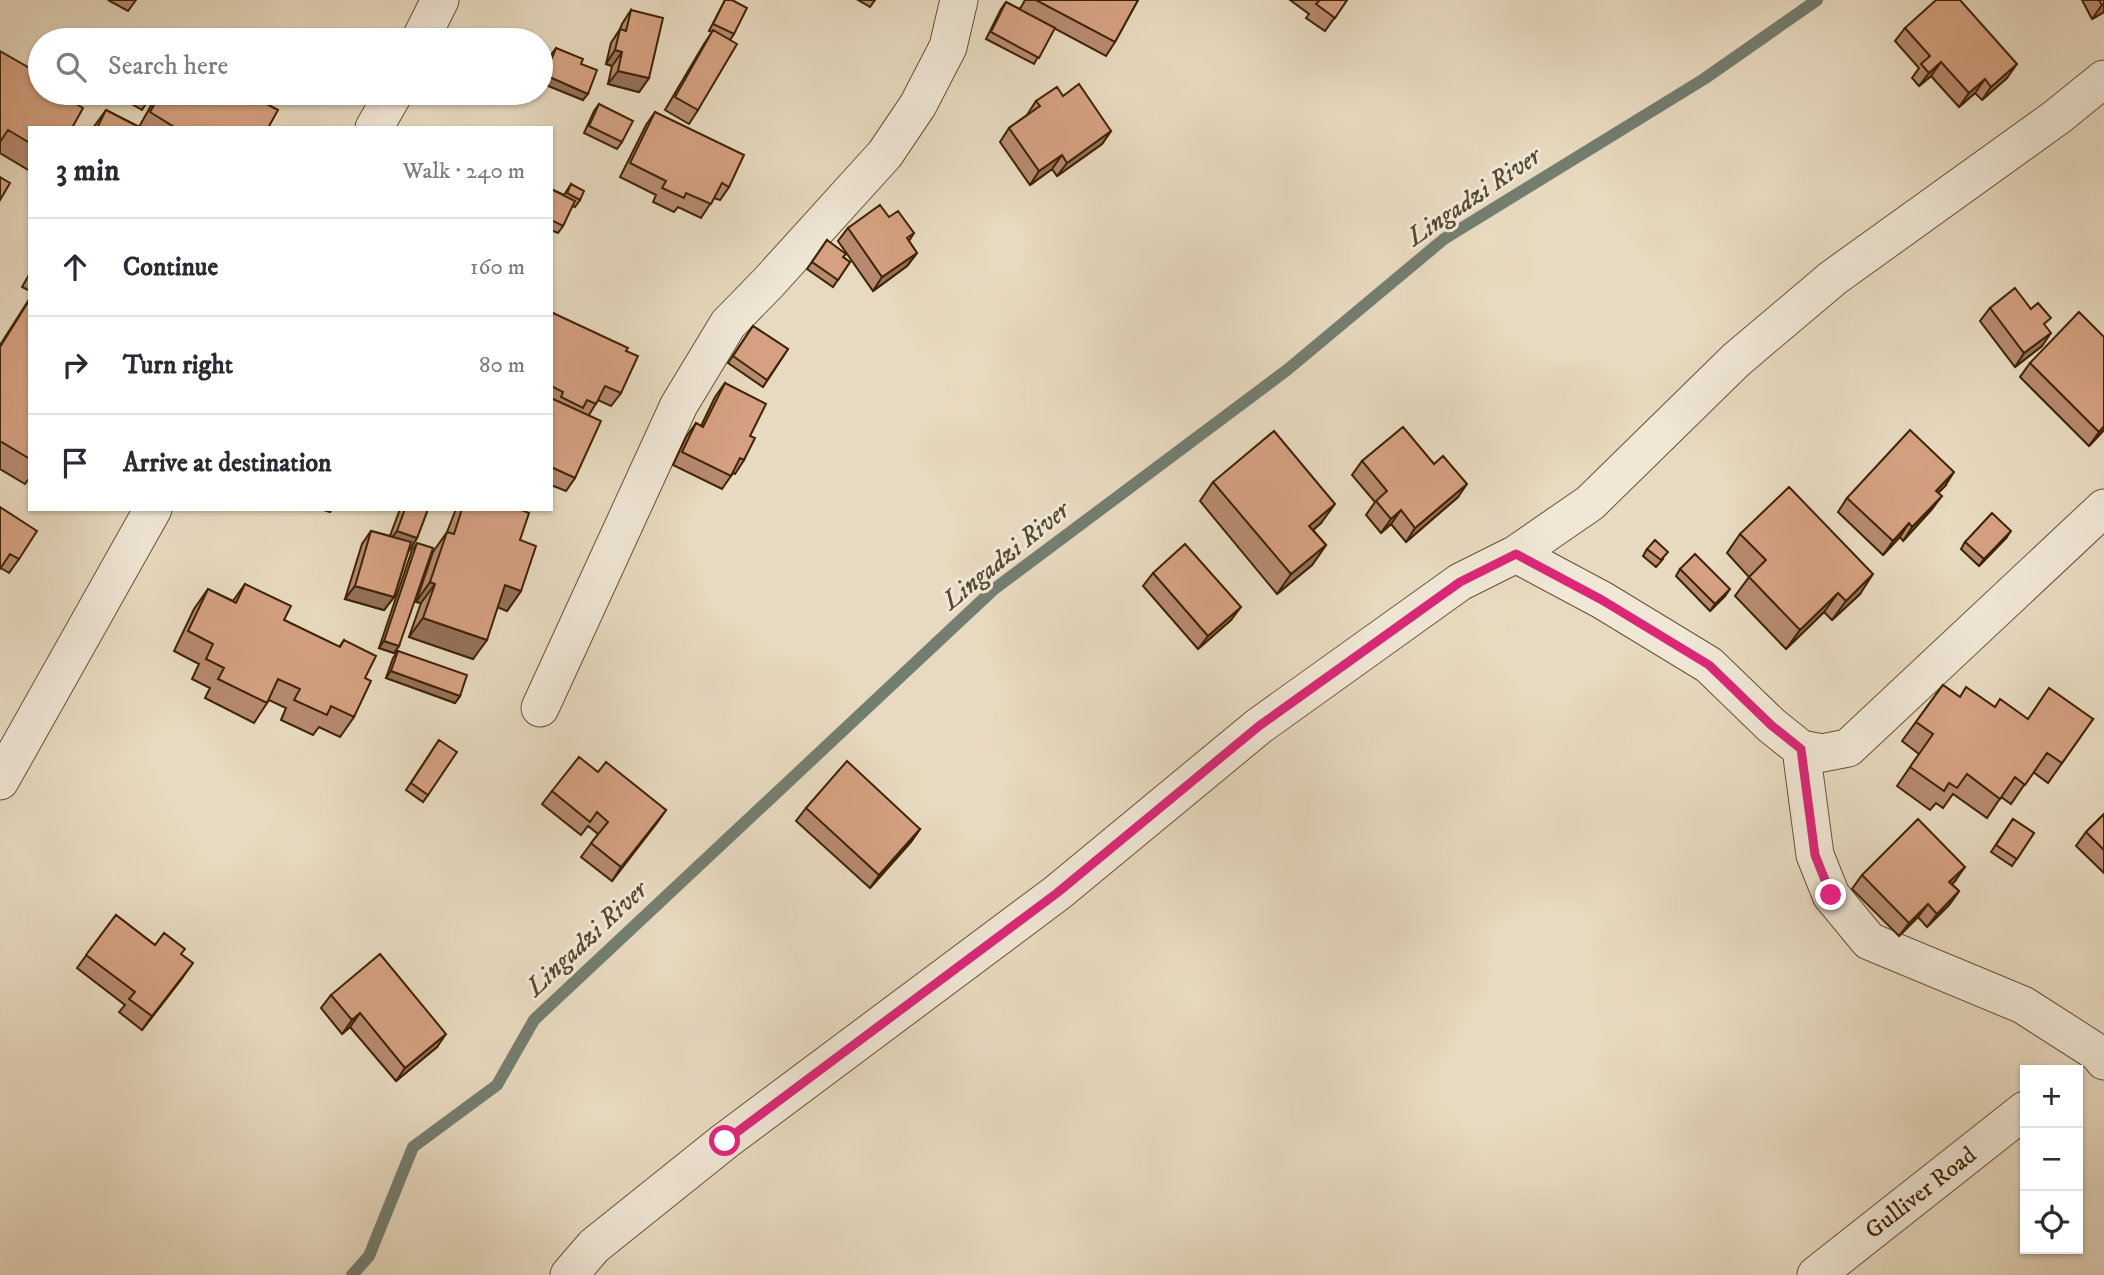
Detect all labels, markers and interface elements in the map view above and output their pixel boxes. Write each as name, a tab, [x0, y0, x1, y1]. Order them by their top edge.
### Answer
search box	[28, 28, 553, 105]
icon: search	[52, 48, 90, 86]
text: Search here	[108, 50, 228, 83]
water label: Lingadzi River	[1399, 139, 1549, 255]
text: 3 min	[56, 153, 120, 190]
text: Walk · 240 m	[403, 157, 525, 186]
icon: ahead	[56, 248, 94, 286]
text: Continue	[123, 251, 218, 284]
text: 160 m	[470, 253, 525, 282]
icon: right	[56, 346, 94, 384]
text: Turn right	[123, 349, 233, 382]
text: 80 m	[479, 351, 525, 380]
icon: arrive	[56, 444, 94, 482]
text: Arrive at destination	[123, 447, 332, 480]
water label: Lingadzi River	[934, 493, 1078, 619]
water label: Lingadzi River	[518, 873, 656, 1005]
route end	[1815, 879, 1846, 910]
map controls	[2020, 1065, 2083, 1254]
button: +	[2020, 1065, 2083, 1128]
route start	[709, 1125, 740, 1156]
button: −	[2020, 1128, 2083, 1191]
street label: Gulliver Road	[1859, 1140, 1983, 1246]
button: locate	[2020, 1191, 2083, 1254]

